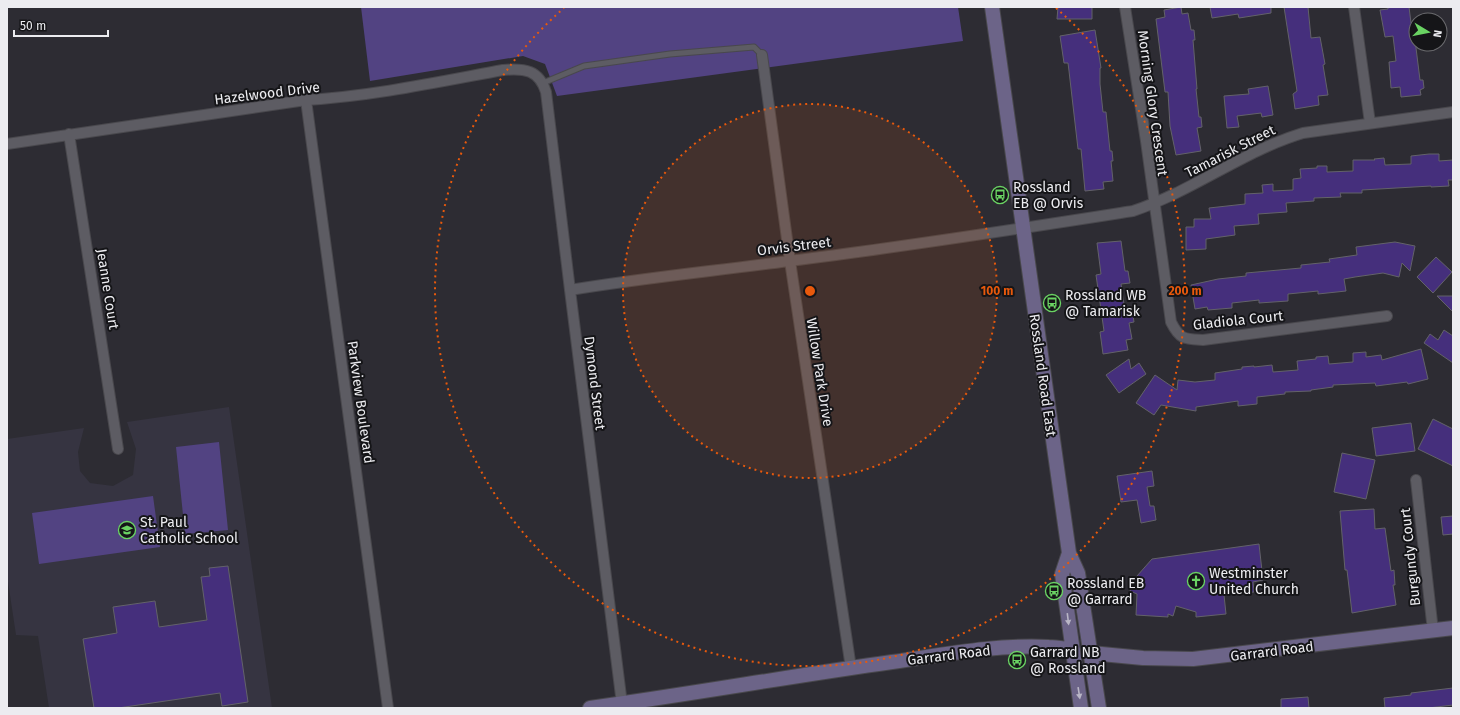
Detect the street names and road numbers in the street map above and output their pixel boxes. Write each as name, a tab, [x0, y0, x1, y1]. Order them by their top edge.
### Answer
street label: Morning Glory Crescent	[1134, 29, 1171, 178]
street label: Hazelwood Drive	[213, 79, 321, 108]
street label: Tamarisk Street	[1182, 121, 1279, 181]
street label: Orvis Street	[756, 233, 833, 259]
street label: Jeanne Court	[93, 248, 122, 332]
street label: Gladiola Court	[1192, 307, 1285, 334]
street label: Rossland Road East	[1025, 313, 1060, 438]
street label: Willow Park Drive	[803, 317, 836, 428]
street label: Dymond Street	[580, 335, 609, 432]
street label: Parkview Boulevard	[343, 340, 378, 465]
street label: Burgundy Court	[1397, 506, 1424, 607]
street label: Garrard Road	[1229, 638, 1315, 665]
street label: Garrard Road	[906, 642, 992, 669]

